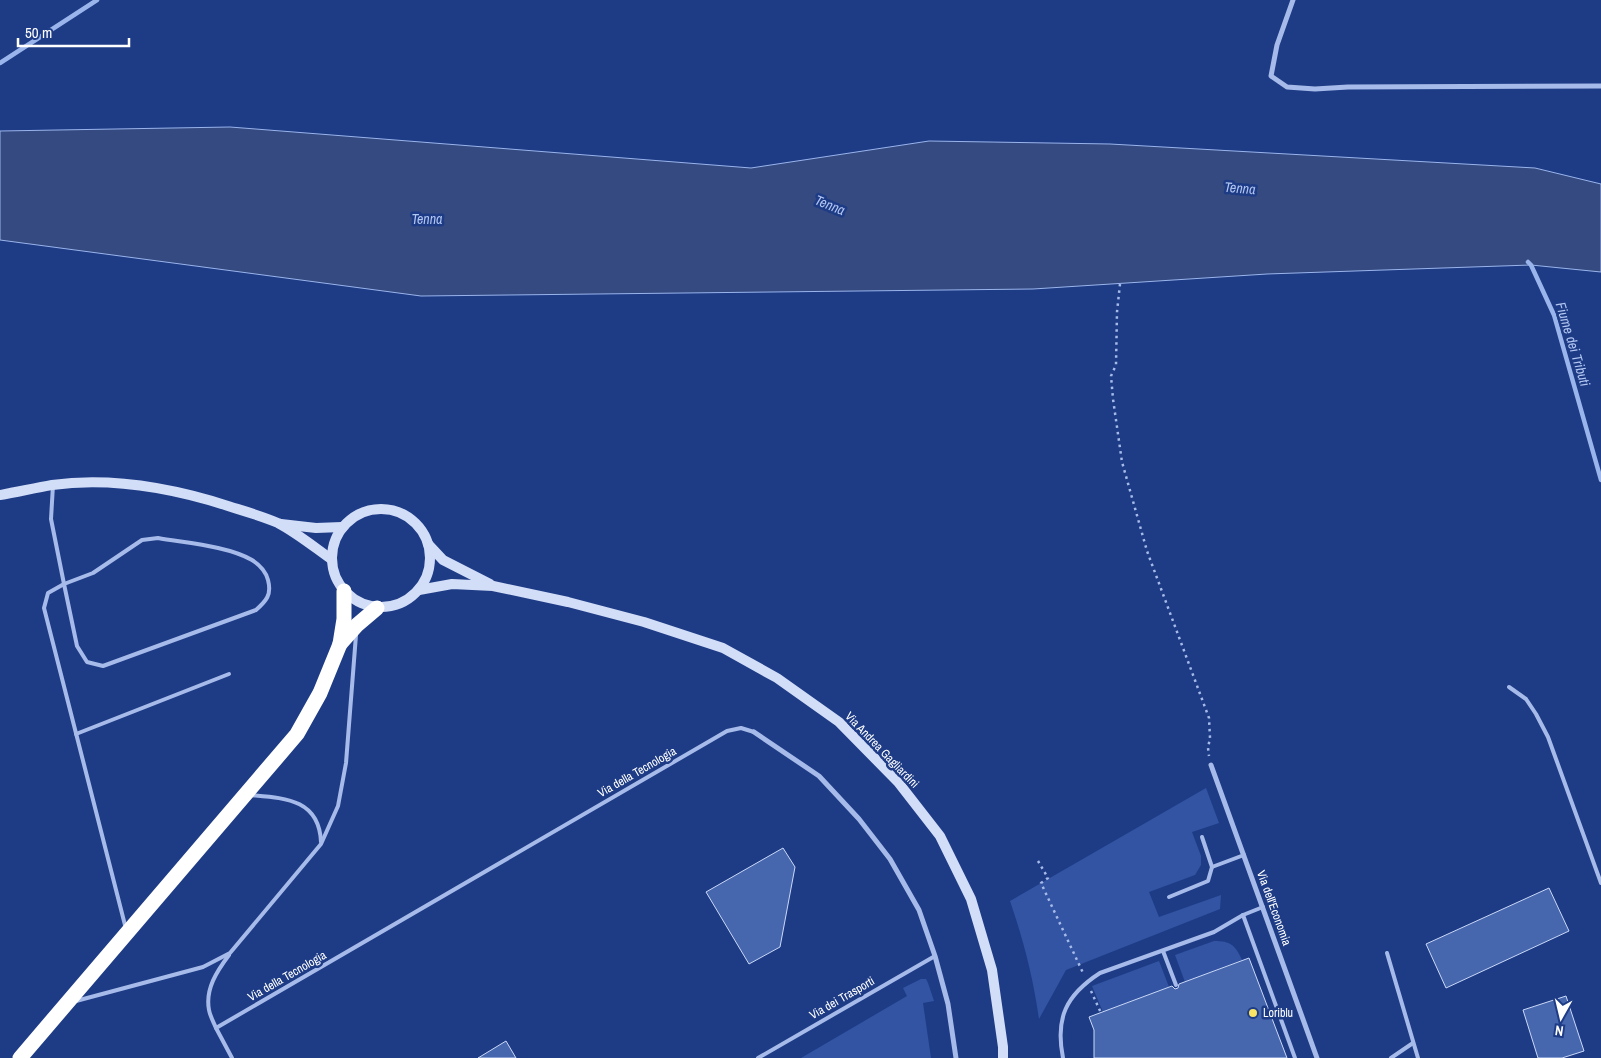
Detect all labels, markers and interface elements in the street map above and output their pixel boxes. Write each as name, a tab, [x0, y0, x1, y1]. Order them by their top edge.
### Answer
scale bar	[18, 15, 129, 47]
text: 50 m	[25, 22, 52, 43]
water label: Tenna	[1224, 178, 1256, 198]
water label: Tenna	[812, 191, 848, 219]
water label: Tenna	[412, 210, 443, 228]
water label: Fiume dei Tributi	[1552, 300, 1595, 389]
street label: Via Andrea Gagliardini	[842, 708, 922, 792]
street label: Via della Tecnologia	[595, 743, 680, 801]
street label: Via dell'Economia	[1253, 868, 1295, 948]
street label: Via della Tecnologia	[245, 947, 330, 1005]
street label: Via dei Trasporti	[807, 973, 877, 1023]
north arrow	[1536, 993, 1586, 1043]
place label: Loriblu	[1263, 1005, 1293, 1021]
marker: Loriblu	[1247, 1007, 1259, 1019]
text: N	[1554, 1021, 1565, 1040]

